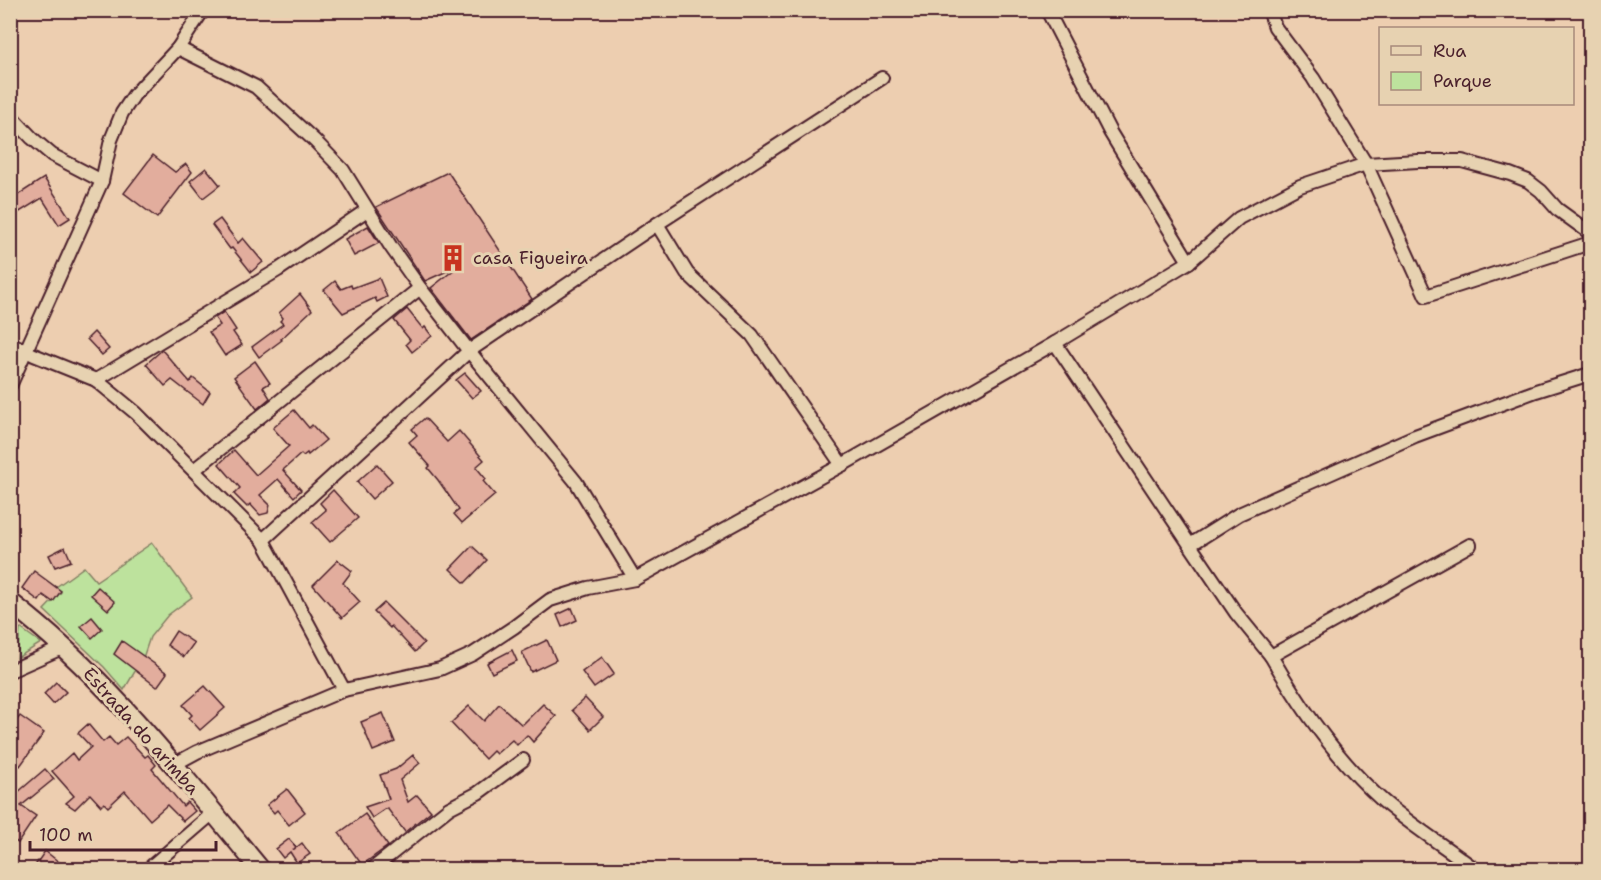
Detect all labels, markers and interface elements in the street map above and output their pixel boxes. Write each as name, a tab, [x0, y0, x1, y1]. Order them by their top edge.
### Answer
legend	[1379, 27, 1574, 105]
text: Rua	[1433, 39, 1466, 63]
text: Parque	[1433, 69, 1492, 93]
building icon: casa Figueira	[438, 243, 468, 273]
place label: casa Figueira	[473, 246, 588, 270]
street label: Estrada do arimba	[77, 662, 205, 800]
scale bar	[30, 814, 216, 852]
text: 100 m	[39, 823, 93, 847]

